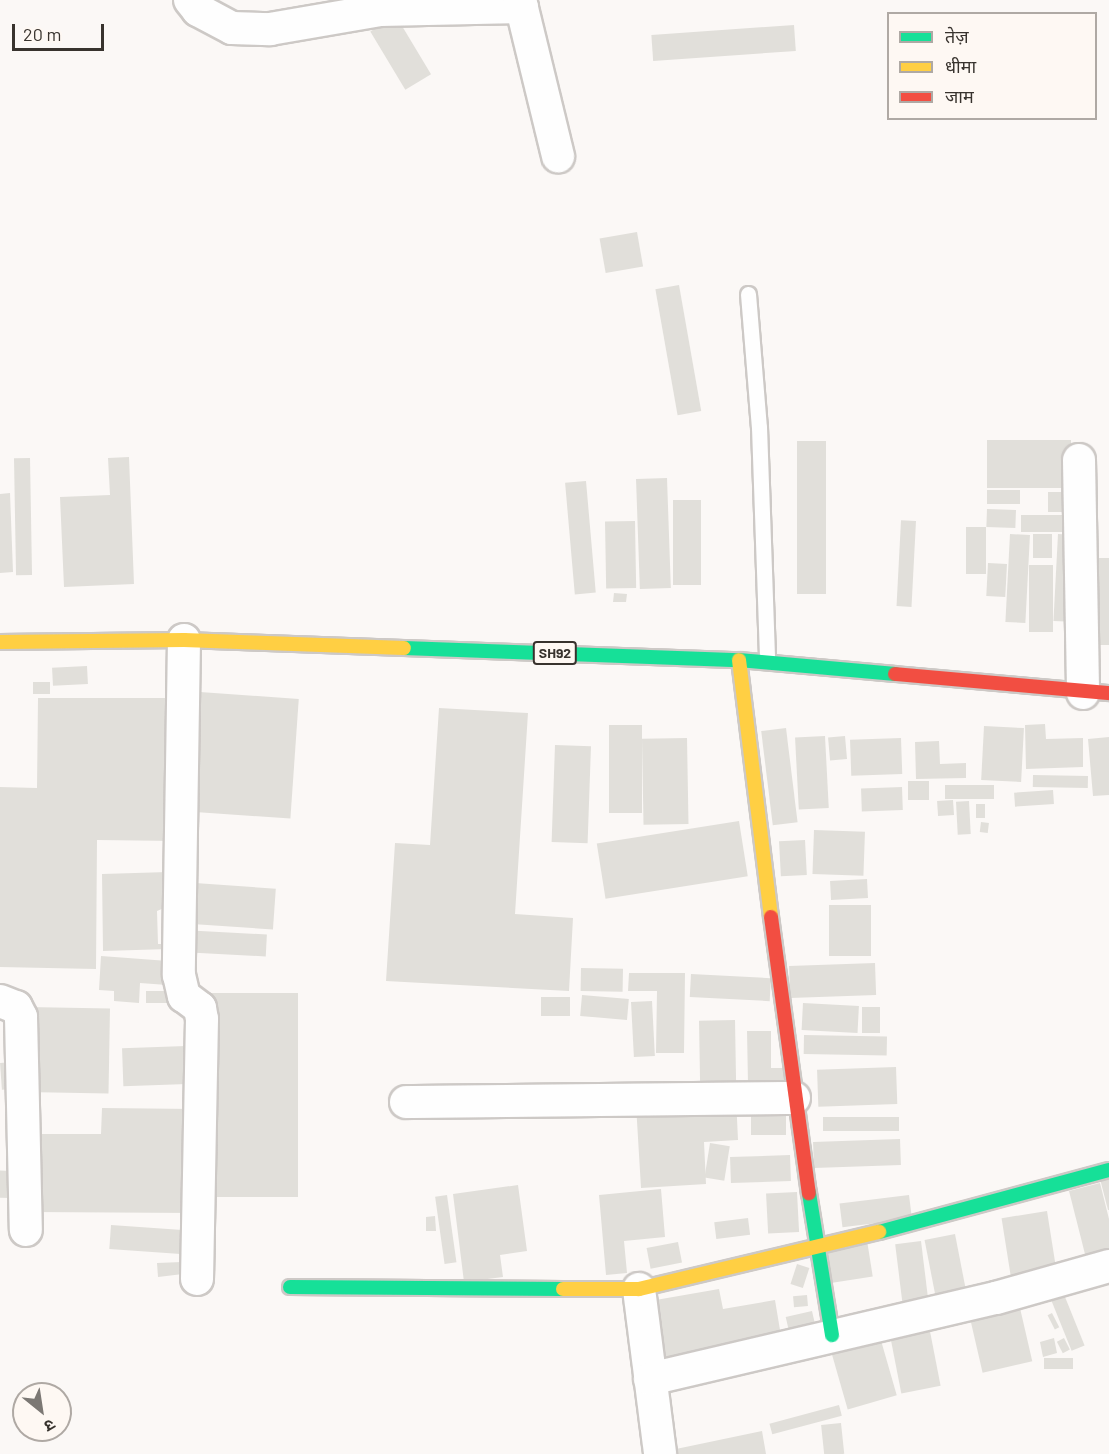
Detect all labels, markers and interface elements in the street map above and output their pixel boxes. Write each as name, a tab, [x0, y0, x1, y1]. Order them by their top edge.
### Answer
scale bar	[15, 12, 106, 50]
legend	[887, 12, 1097, 120]
text: 20 m	[23, 23, 61, 45]
text: तेज़	[945, 25, 969, 47]
text: धीमा	[945, 55, 976, 77]
text: जाम	[945, 85, 974, 107]
road number: SH92	[532, 642, 578, 664]
north arrow	[12, 1382, 72, 1442]
text: उ	[41, 1416, 59, 1437]

